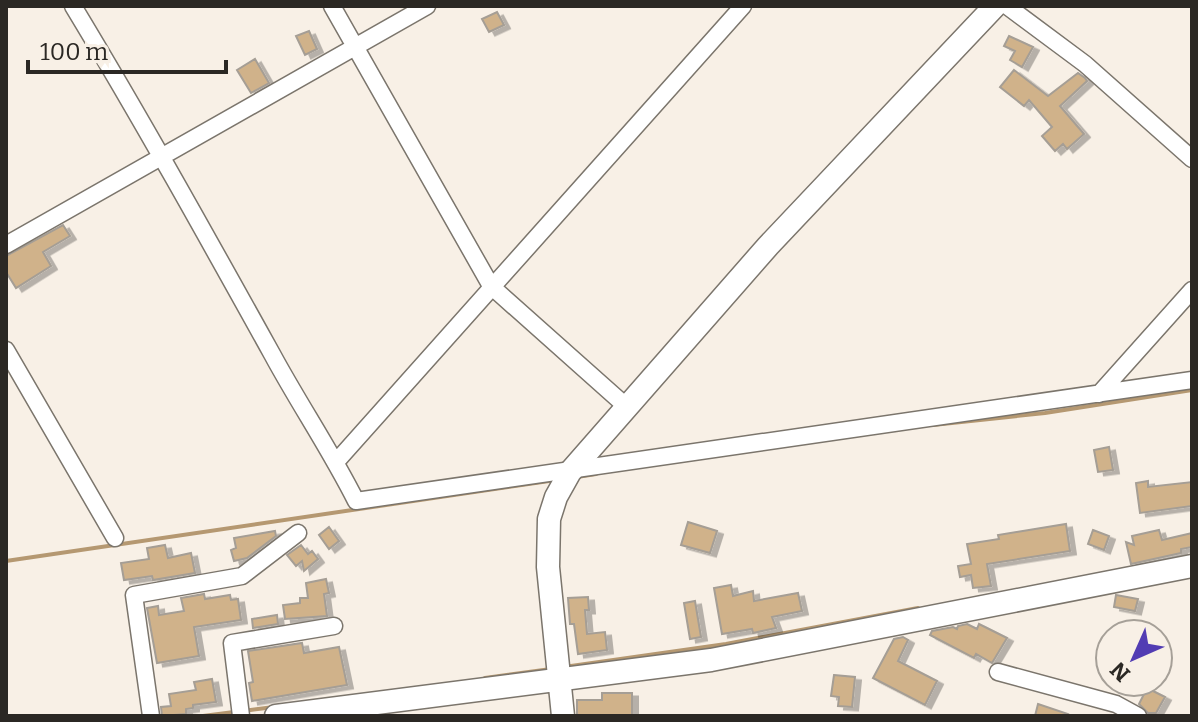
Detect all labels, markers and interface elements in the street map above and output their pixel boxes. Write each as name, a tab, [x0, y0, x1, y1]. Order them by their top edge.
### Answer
scale bar	[28, 24, 226, 74]
text: 100 m	[40, 38, 108, 66]
north arrow	[1094, 618, 1174, 698]
text: N	[1105, 656, 1136, 687]

